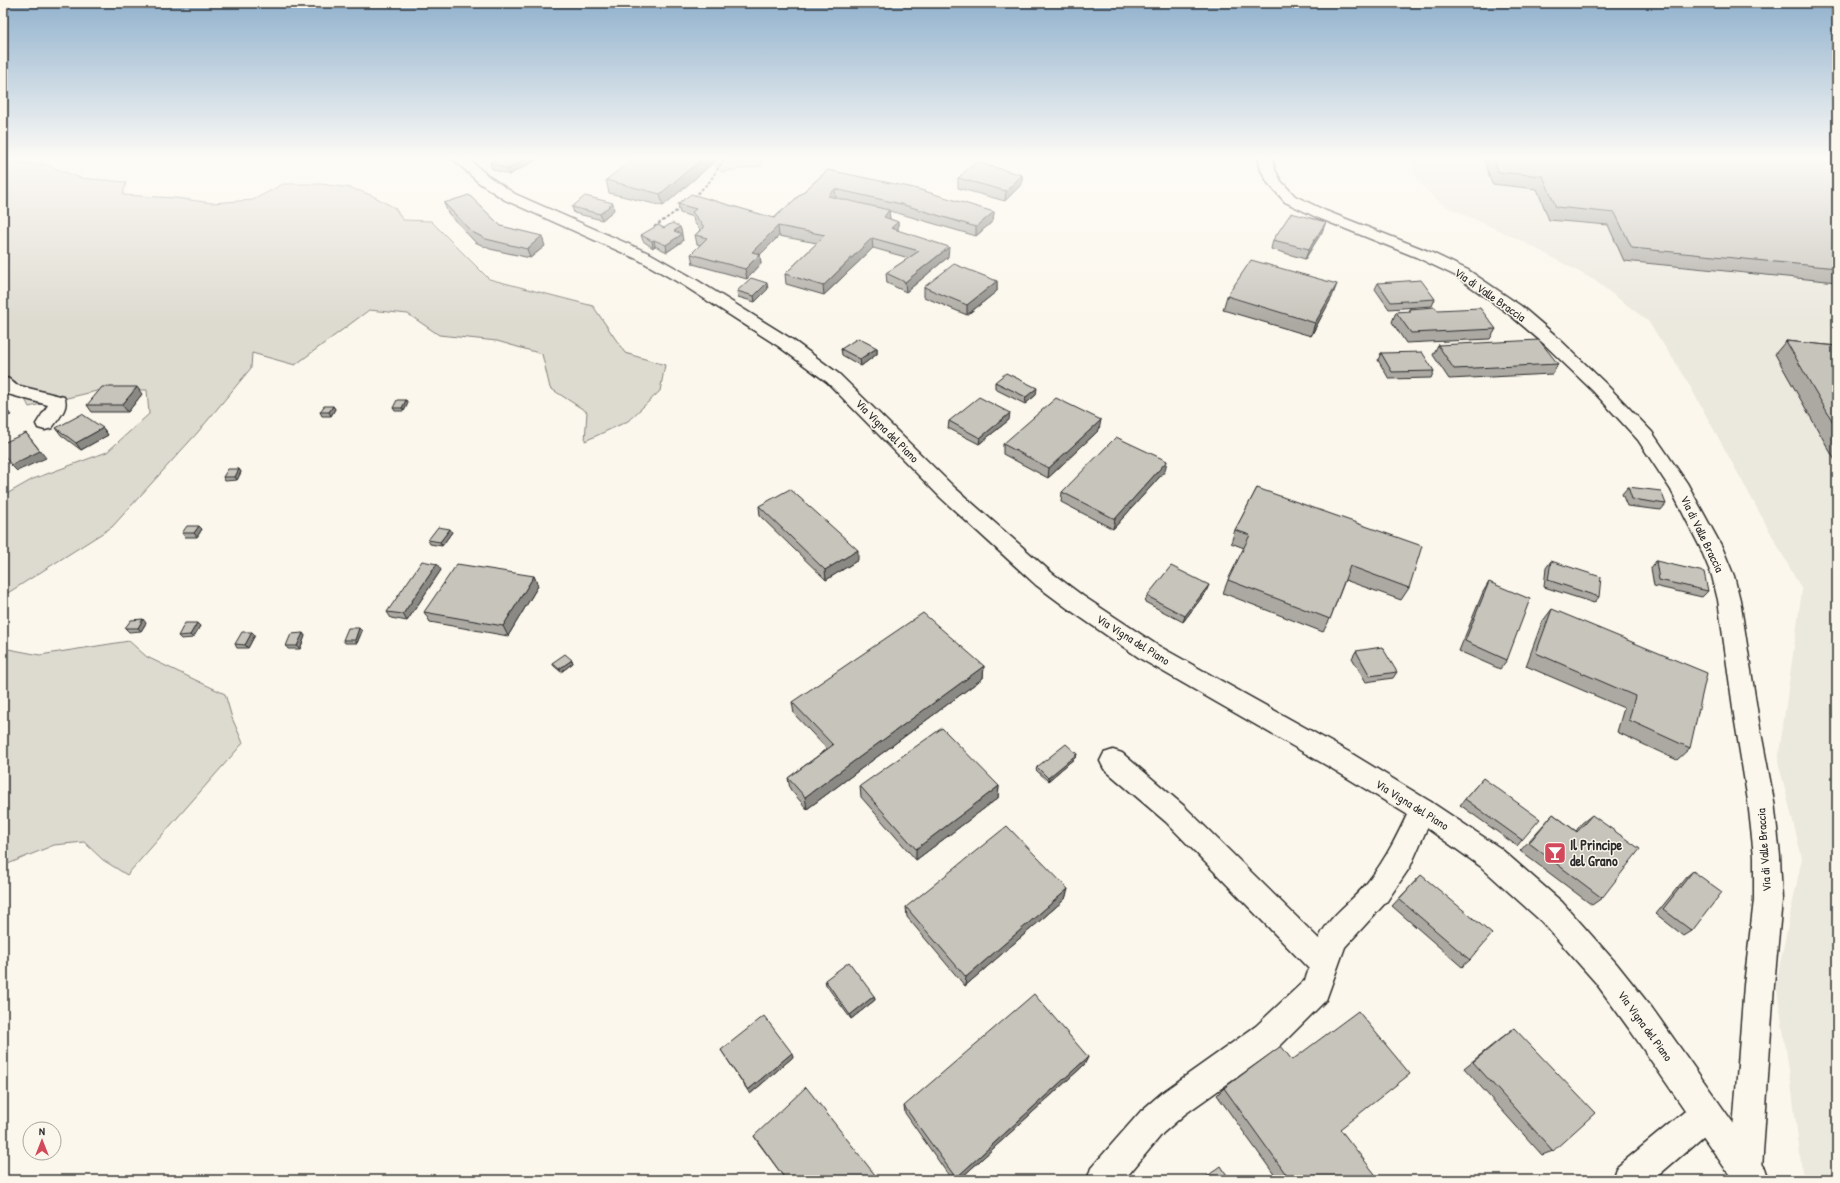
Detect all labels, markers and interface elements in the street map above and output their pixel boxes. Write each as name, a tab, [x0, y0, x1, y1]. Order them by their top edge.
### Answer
street label: Via di Valle Braccia	[1451, 264, 1530, 326]
street label: Via Vigna del Piano	[852, 395, 923, 466]
street label: Via di Valle Braccia	[1677, 493, 1728, 575]
street label: Via Vigna del Piano	[1093, 610, 1173, 669]
street label: Via Vigna del Piano	[1372, 775, 1452, 834]
street label: Via di Valle Braccia	[1752, 808, 1775, 892]
place label: Il Principe del Grano	[1570, 835, 1622, 870]
bar icon: Il Principe del Grano	[1542, 840, 1568, 866]
street label: Via Vigna del Piano	[1614, 987, 1677, 1065]
north arrow	[22, 1121, 62, 1161]
text: N	[39, 1124, 45, 1138]

